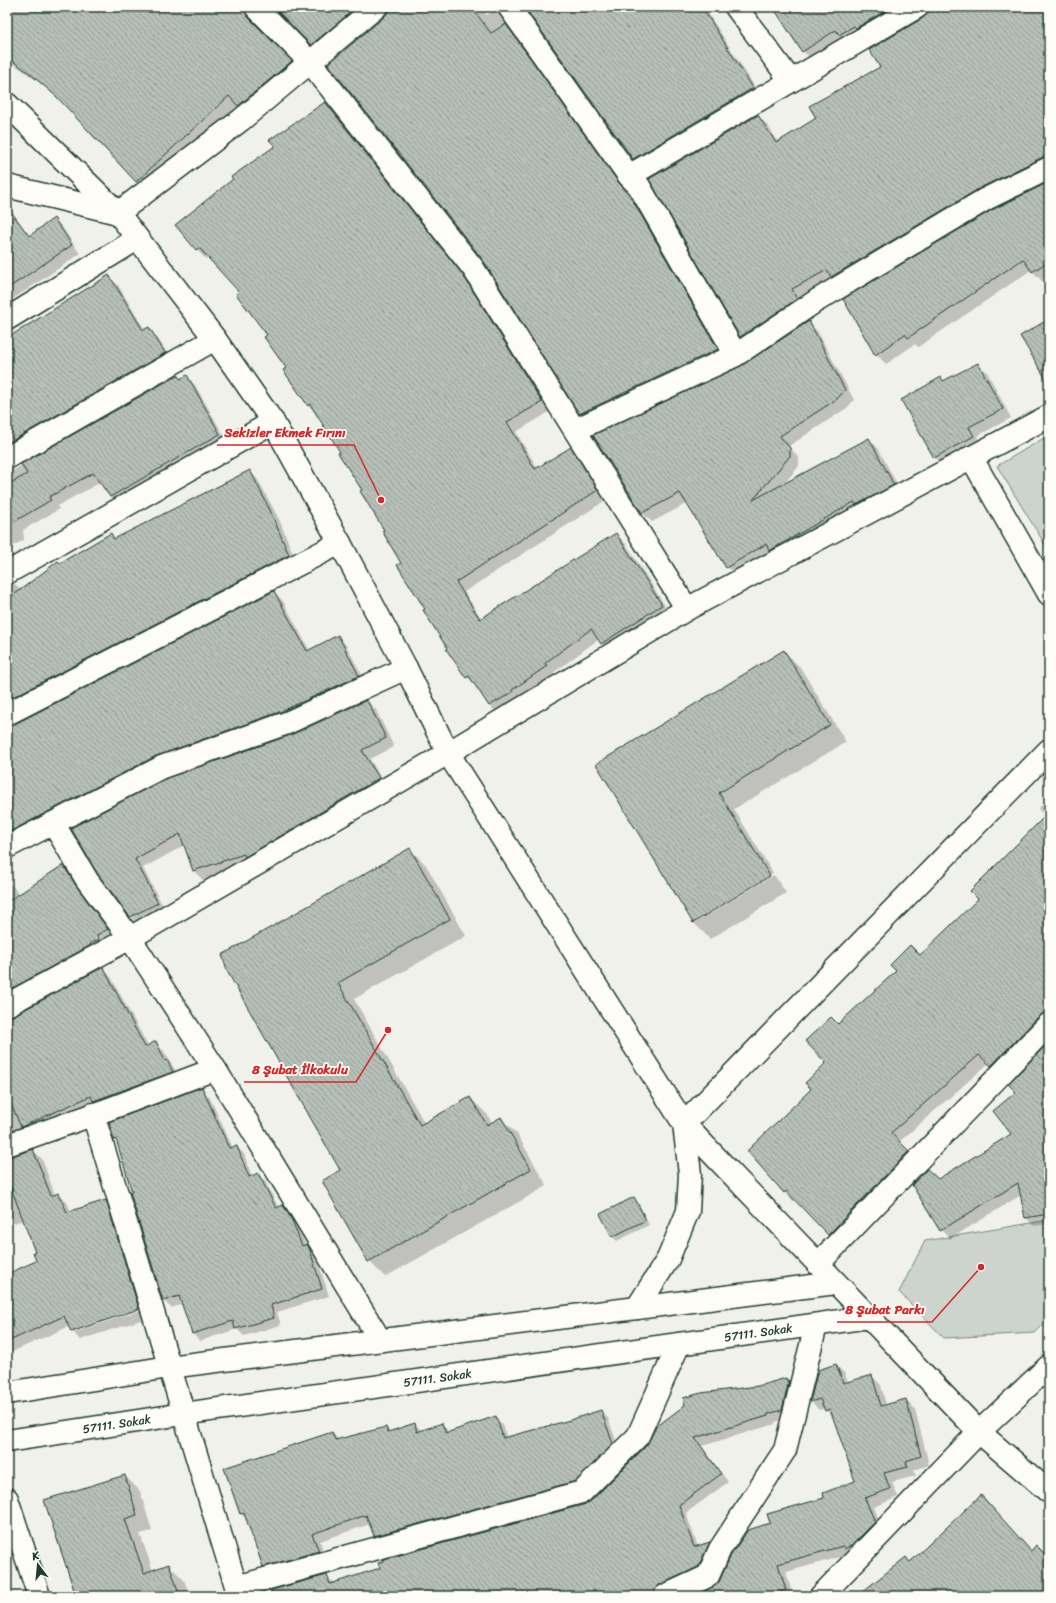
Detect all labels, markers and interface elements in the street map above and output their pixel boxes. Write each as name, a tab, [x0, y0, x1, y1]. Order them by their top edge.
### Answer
callout: Sekizler Ekmek Fırını	[217, 420, 354, 445]
text: Sekizler Ekmek Fırını	[223, 421, 346, 444]
callout: 8 Şubat İlkokulu	[244, 1057, 356, 1082]
text: 8 Şubat İlkokulu	[251, 1058, 349, 1081]
callout: 8 Şubat Parkı	[837, 1297, 932, 1322]
text: 8 Şubat Parkı	[844, 1298, 925, 1321]
street label: 57111. Sokak	[723, 1317, 794, 1348]
street label: 57111. Sokak	[402, 1362, 474, 1394]
street label: 57111. Sokak	[81, 1408, 153, 1440]
north arrow	[18, 1545, 58, 1585]
text: K	[29, 1545, 42, 1566]

